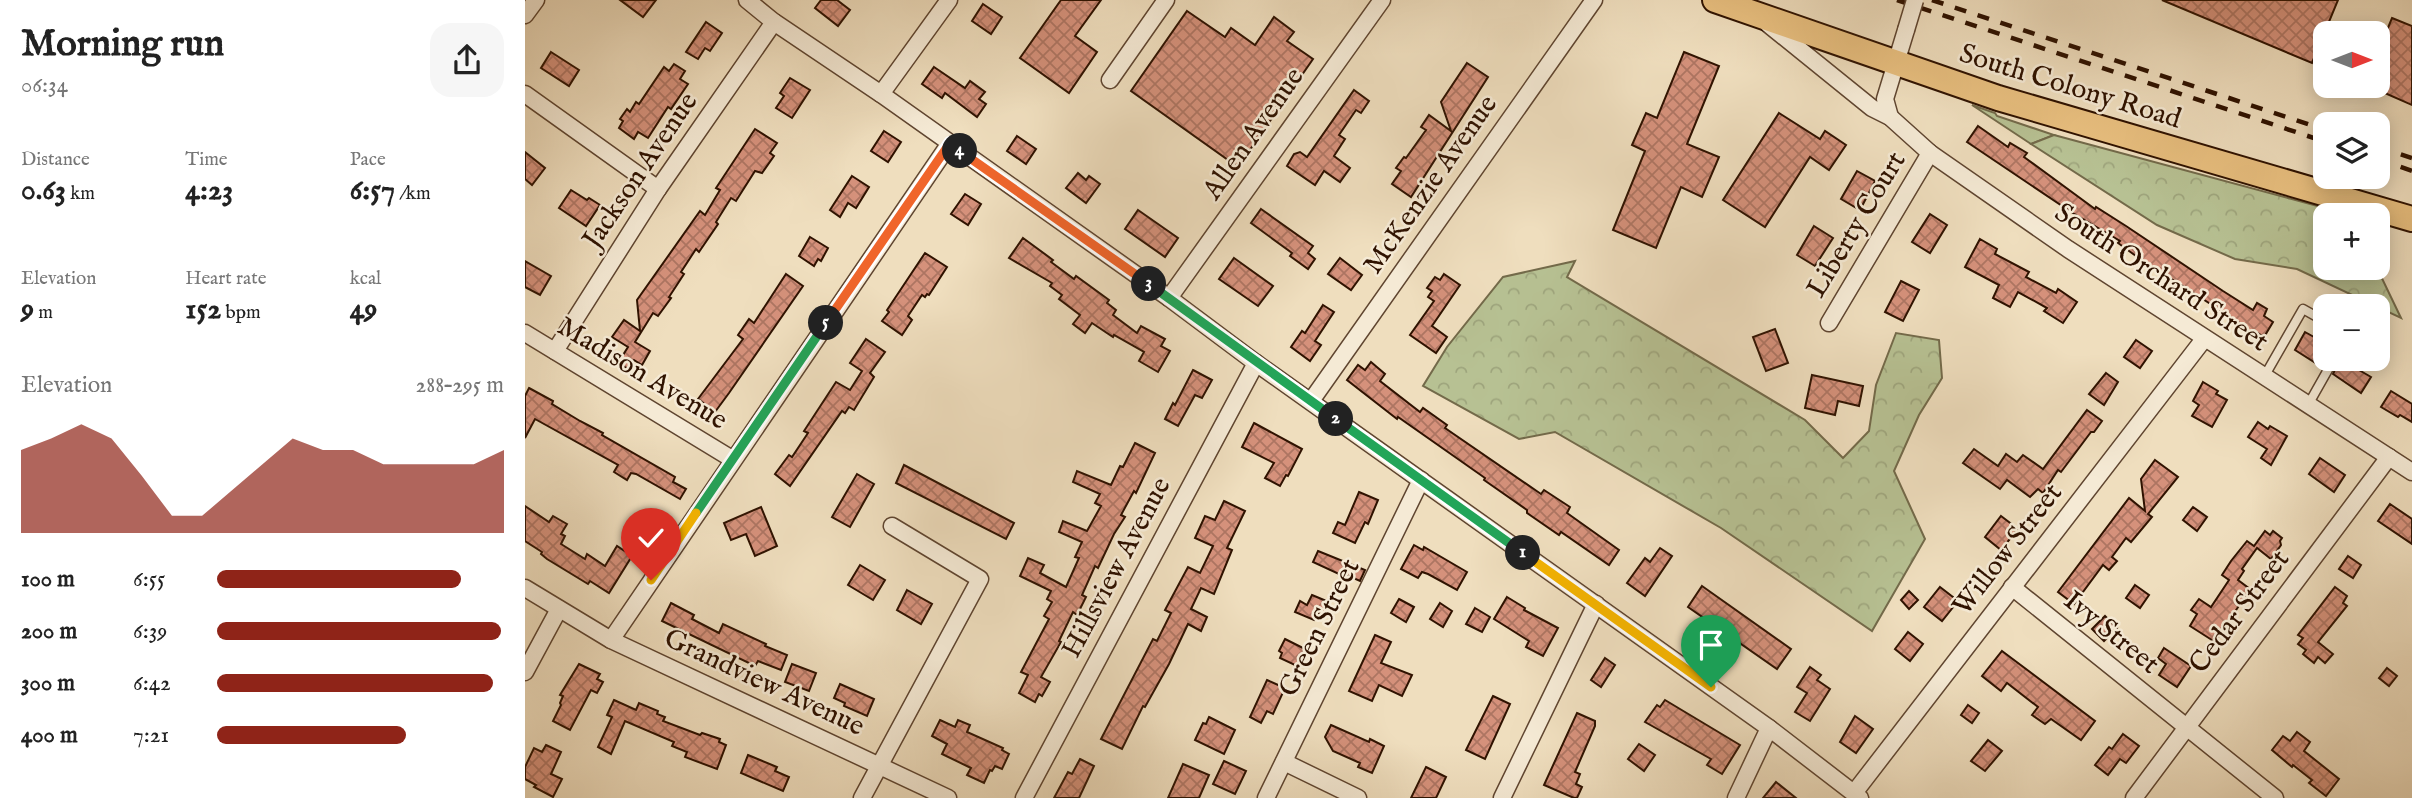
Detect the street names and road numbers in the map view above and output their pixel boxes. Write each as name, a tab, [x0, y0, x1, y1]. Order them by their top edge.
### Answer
street label: South Colony Road	[1955, 37, 2185, 137]
street label: Allen Avenue	[1195, 61, 1312, 208]
street label: Jackson Avenue	[574, 86, 706, 258]
street label: McKenzie Avenue	[1356, 89, 1506, 281]
street label: Liberty Court	[1800, 145, 1915, 304]
street label: South Orchard Street	[2048, 196, 2275, 360]
street label: Madison Avenue	[551, 309, 734, 439]
street label: Hillsview Avenue	[1055, 472, 1179, 664]
street label: Willow Street	[1946, 477, 2071, 623]
street label: Cedar Street	[2182, 543, 2298, 681]
street label: Green Street	[1272, 553, 1369, 703]
street label: Ivy Street	[2056, 584, 2166, 682]
street label: Grandview Avenue	[658, 621, 870, 745]

